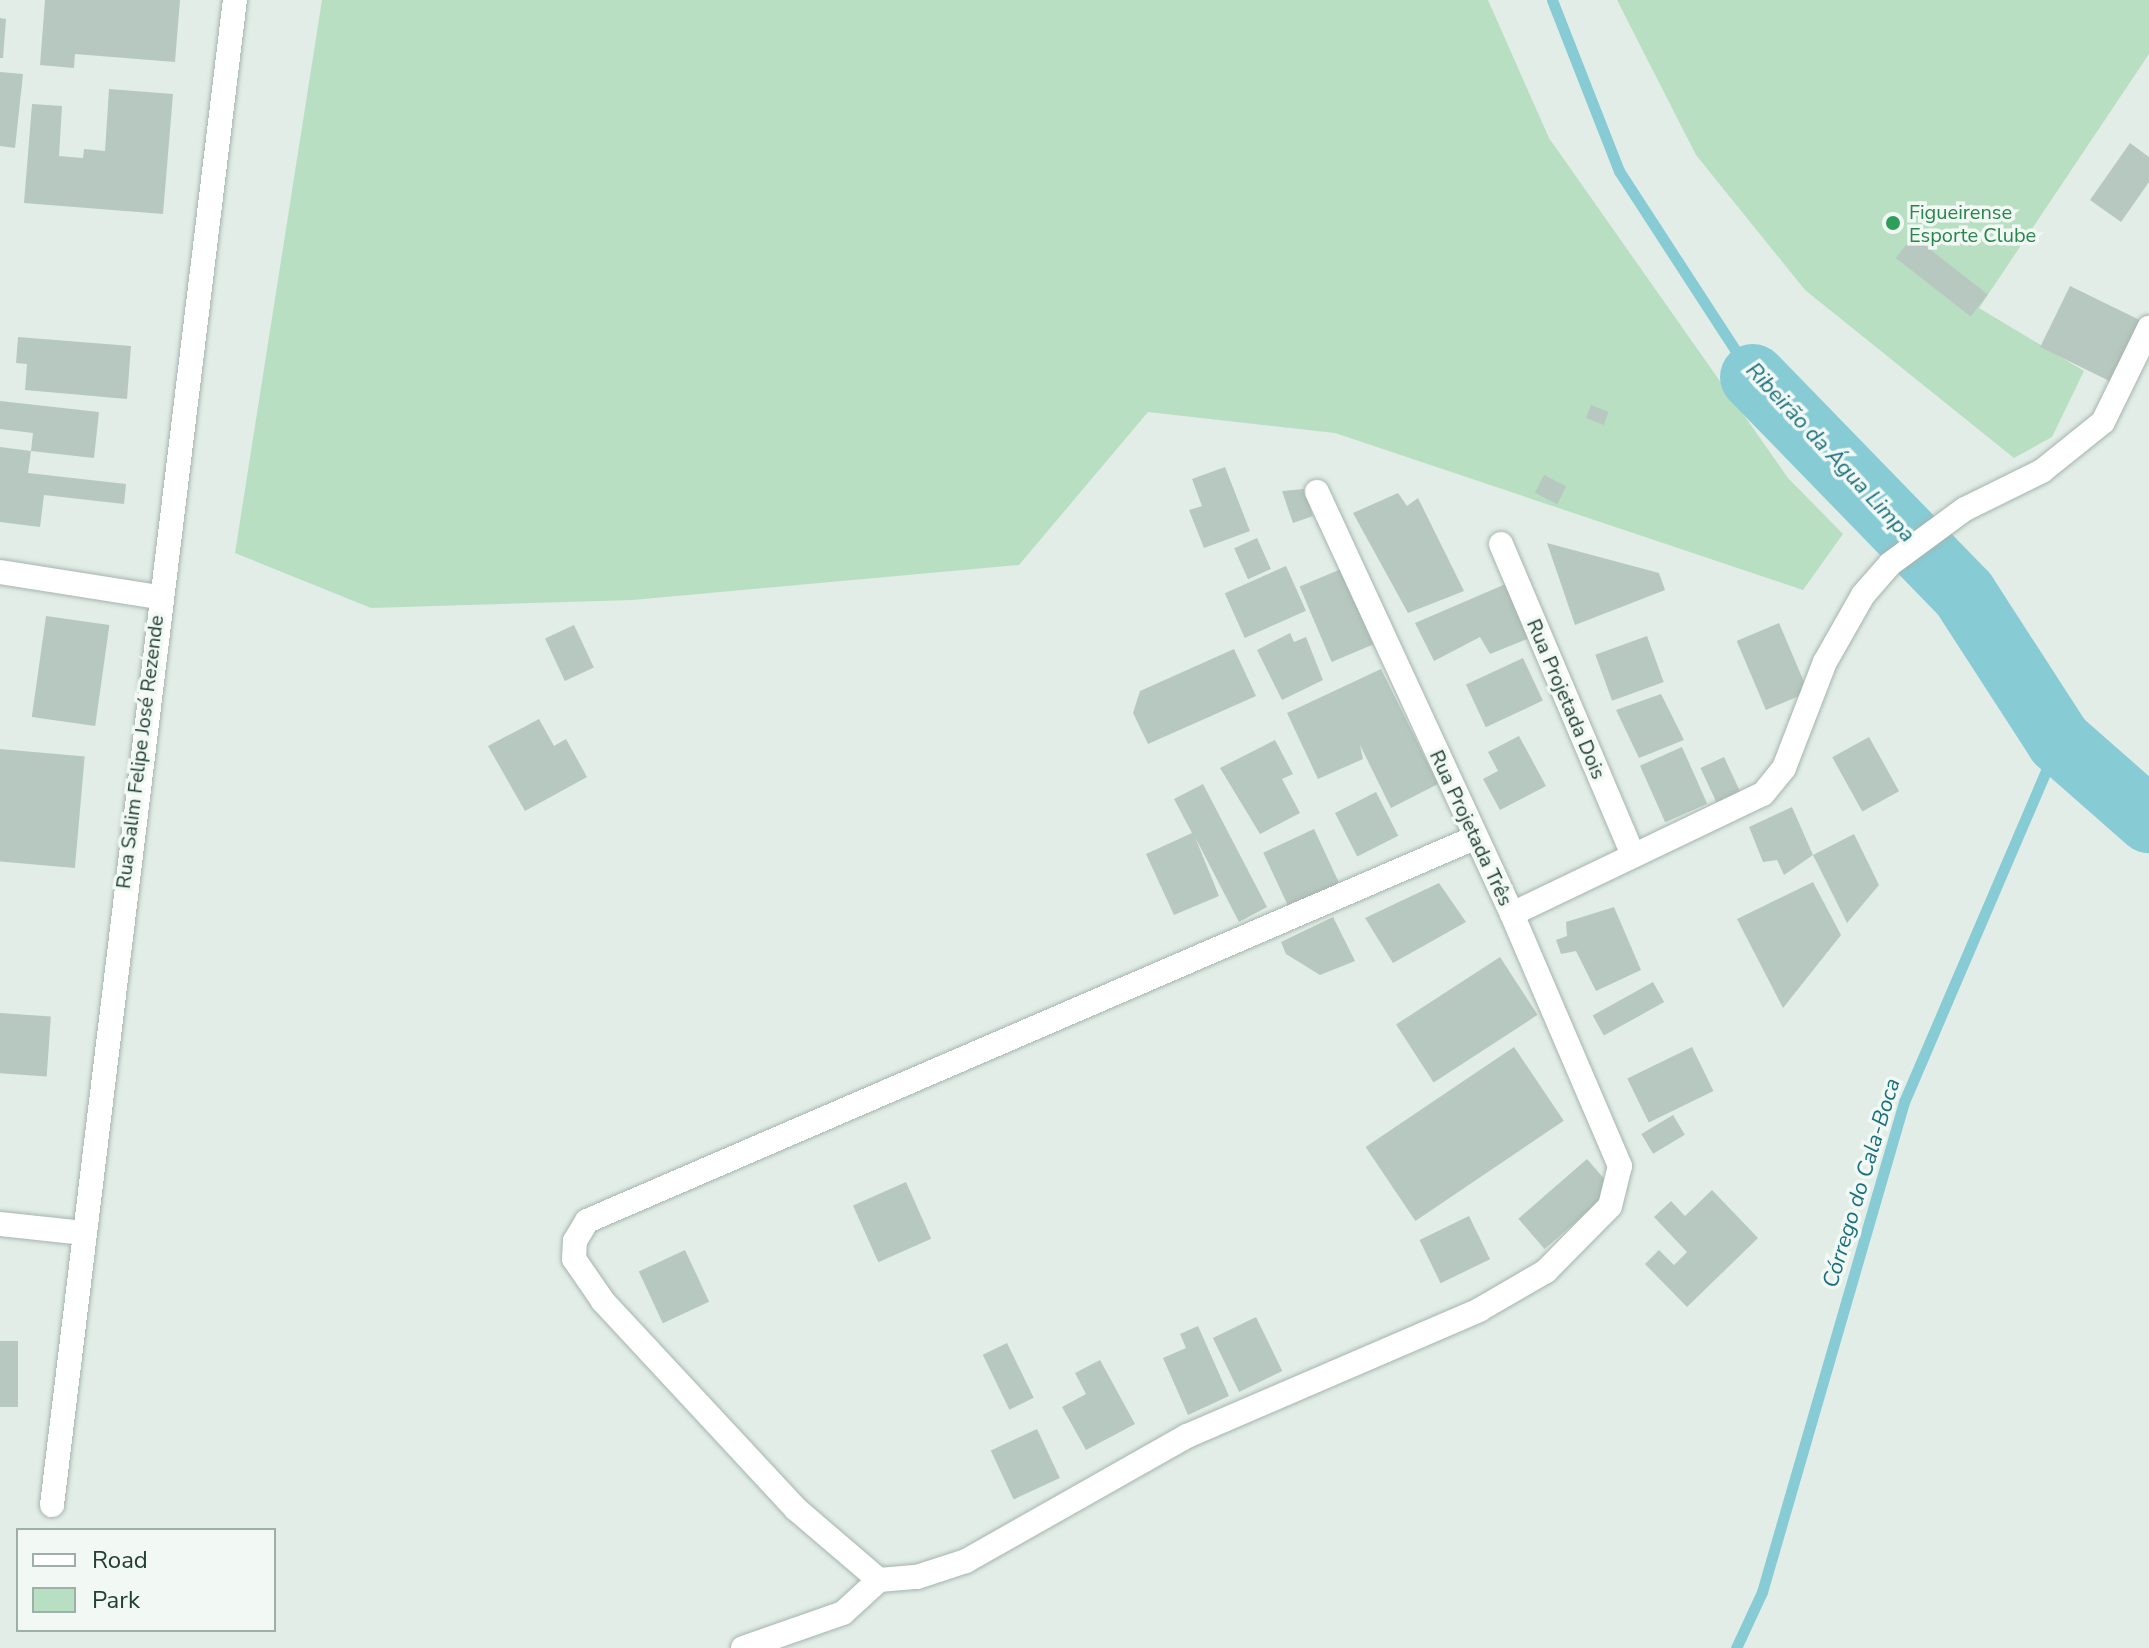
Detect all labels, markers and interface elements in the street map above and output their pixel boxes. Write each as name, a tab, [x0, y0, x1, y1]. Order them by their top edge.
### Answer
place label: Figueirense Esporte Clube	[1909, 200, 2036, 247]
marker: Figueirense Esporte Clube	[1884, 214, 1902, 232]
water label: Ribeirão da Água Limpa	[1740, 358, 1920, 548]
street label: Rua Salim Felipe José Rezende	[111, 614, 169, 890]
street label: Rua Projetada Dois	[1521, 615, 1611, 783]
street label: Rua Projetada Três	[1424, 746, 1518, 910]
water label: Córrego do Cala-Boca	[1818, 1075, 1906, 1291]
legend	[16, 1528, 276, 1632]
text: Road	[92, 1544, 148, 1576]
text: Park	[92, 1584, 140, 1616]

